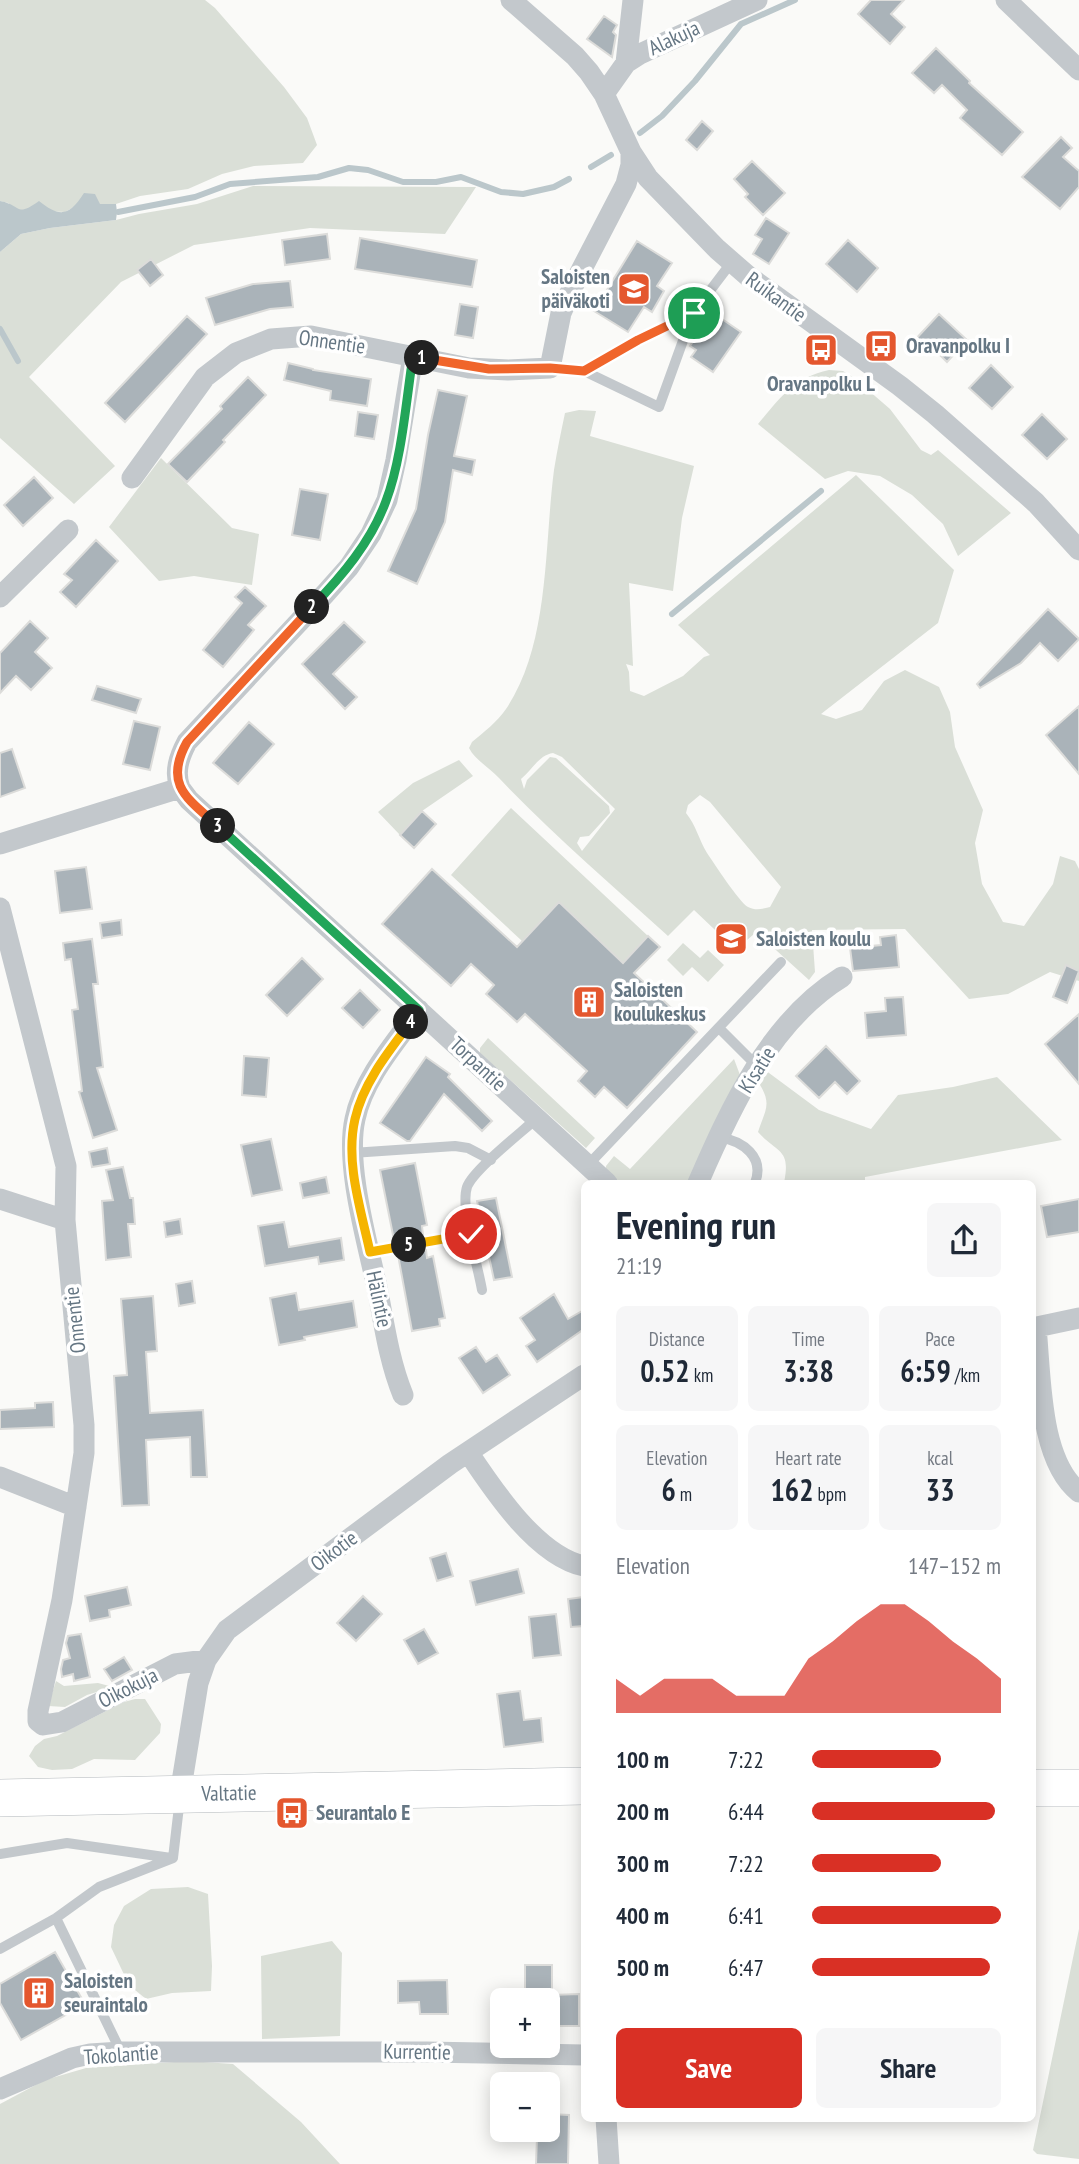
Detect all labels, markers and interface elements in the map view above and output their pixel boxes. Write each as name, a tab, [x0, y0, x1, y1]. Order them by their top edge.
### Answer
street label: Alakuja	[644, 14, 704, 61]
place label: Saloisten päiväkoti	[541, 263, 610, 314]
street label: Ruikantie	[741, 266, 812, 328]
school or university icon: Saloisten päiväkoti	[615, 270, 653, 308]
pin	[664, 283, 724, 343]
icon: arrive	[675, 294, 713, 332]
street label: Onnentie	[297, 323, 367, 360]
bus stop icon: Oravanpolku I	[862, 327, 900, 365]
bus stop icon: Oravanpolku L	[802, 331, 840, 369]
place label: Oravanpolku I	[906, 332, 1010, 359]
pin: 1	[404, 340, 440, 376]
text: 1	[417, 345, 426, 369]
place label: Oravanpolku L	[767, 370, 875, 397]
pin: 2	[294, 590, 330, 624]
text: 2	[307, 594, 316, 618]
pin: 3	[200, 808, 235, 844]
text: 3	[213, 813, 222, 837]
school or university icon: Saloisten koulu	[712, 920, 750, 958]
place label: Saloisten koulu	[756, 925, 871, 952]
place label: Saloisten koulukeskus	[614, 976, 706, 1027]
building icon: Saloisten koulukeskus	[570, 983, 608, 1021]
pin: 4	[394, 1004, 428, 1040]
text: 4	[406, 1009, 415, 1033]
street label: Torpantie	[444, 1031, 512, 1097]
street label: Kisatie	[732, 1042, 781, 1098]
text: Evening run	[616, 1200, 776, 1249]
button: share	[927, 1203, 1001, 1277]
pin	[441, 1204, 501, 1264]
icon: check	[452, 1215, 490, 1253]
pin: 5	[392, 1228, 426, 1262]
text: 5	[404, 1232, 413, 1256]
text: 21:19	[616, 1251, 662, 1280]
street label: Hälintie	[360, 1268, 399, 1330]
street label: Onnentie	[58, 1285, 91, 1355]
text: Distance	[649, 1327, 705, 1351]
text: Time	[792, 1327, 825, 1351]
text: Pace	[925, 1327, 955, 1351]
text: 0.52	[640, 1351, 690, 1390]
text: 3:38	[783, 1351, 834, 1390]
text: 6:59	[900, 1351, 951, 1390]
text: km	[690, 1363, 713, 1387]
text: /km	[951, 1363, 980, 1387]
text: Elevation	[646, 1446, 707, 1470]
text: Heart rate	[775, 1446, 842, 1470]
text: kcal	[927, 1446, 953, 1470]
text: 6	[661, 1470, 676, 1509]
text: 162	[771, 1470, 814, 1509]
text: 33	[926, 1470, 955, 1509]
text: m	[676, 1482, 692, 1506]
text: bpm	[814, 1482, 846, 1506]
street label: Oikotie	[305, 1524, 363, 1577]
text: Elevation	[616, 1551, 690, 1580]
text: 147–152 m	[908, 1551, 1001, 1580]
street label: Oikokuja	[93, 1661, 162, 1714]
text: 100 m	[616, 1745, 669, 1774]
text: 7:22	[728, 1745, 764, 1774]
street label: Valtatie	[200, 1779, 257, 1807]
bus stop icon: Seurantalo E	[273, 1794, 311, 1832]
text: 200 m	[616, 1797, 669, 1826]
text: 6:44	[728, 1797, 764, 1826]
place label: Seurantalo E	[316, 1799, 410, 1826]
text: 300 m	[616, 1849, 669, 1878]
text: 7:22	[728, 1849, 764, 1878]
text: 400 m	[616, 1901, 669, 1930]
text: 6:41	[728, 1901, 764, 1930]
text: 500 m	[616, 1953, 669, 1982]
text: 6:47	[728, 1953, 764, 1982]
place label: Saloisten seuraintalo	[64, 1967, 148, 2018]
building icon: Saloisten seuraintalo	[20, 1974, 58, 2012]
map controls	[490, 1988, 560, 2142]
button: +	[490, 1988, 560, 2058]
button: Save	[616, 2028, 802, 2108]
button: Share	[816, 2028, 1001, 2108]
street label: Kurrentie	[383, 2037, 451, 2066]
street label: Tokolantie	[83, 2038, 159, 2071]
button: −	[490, 2072, 560, 2142]

